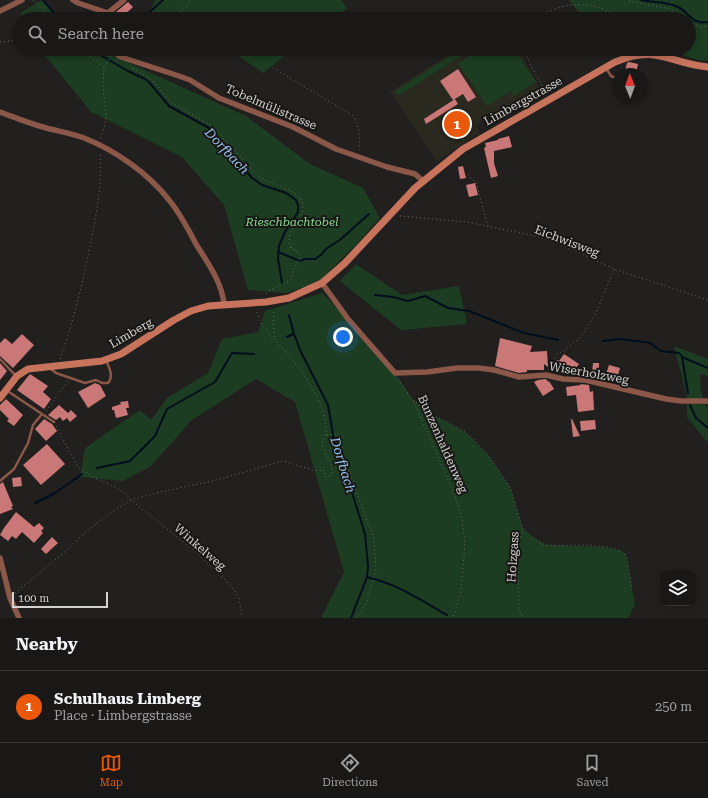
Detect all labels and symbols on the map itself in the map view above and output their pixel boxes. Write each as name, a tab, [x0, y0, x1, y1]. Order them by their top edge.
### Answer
north arrow	[612, 68, 648, 104]
street label: Limbergstrasse	[481, 74, 565, 128]
street label: Tobelmülistrasse	[223, 81, 319, 133]
pin: 1	[444, 109, 470, 139]
water label: Dorfbach	[201, 124, 252, 177]
park label: Rieschbachtobel	[244, 215, 339, 229]
street label: Eichwisweg	[533, 222, 602, 260]
street label: Limberg	[107, 315, 155, 351]
your location	[333, 327, 353, 347]
street label: Wiserholzweg	[548, 359, 630, 387]
street label: Bunzenhaldenweg	[415, 393, 471, 495]
water label: Dorfbach	[327, 434, 359, 495]
street label: Winkelweg	[171, 521, 229, 573]
street label: Holzgass	[504, 531, 522, 583]
scale bar	[12, 590, 108, 609]

